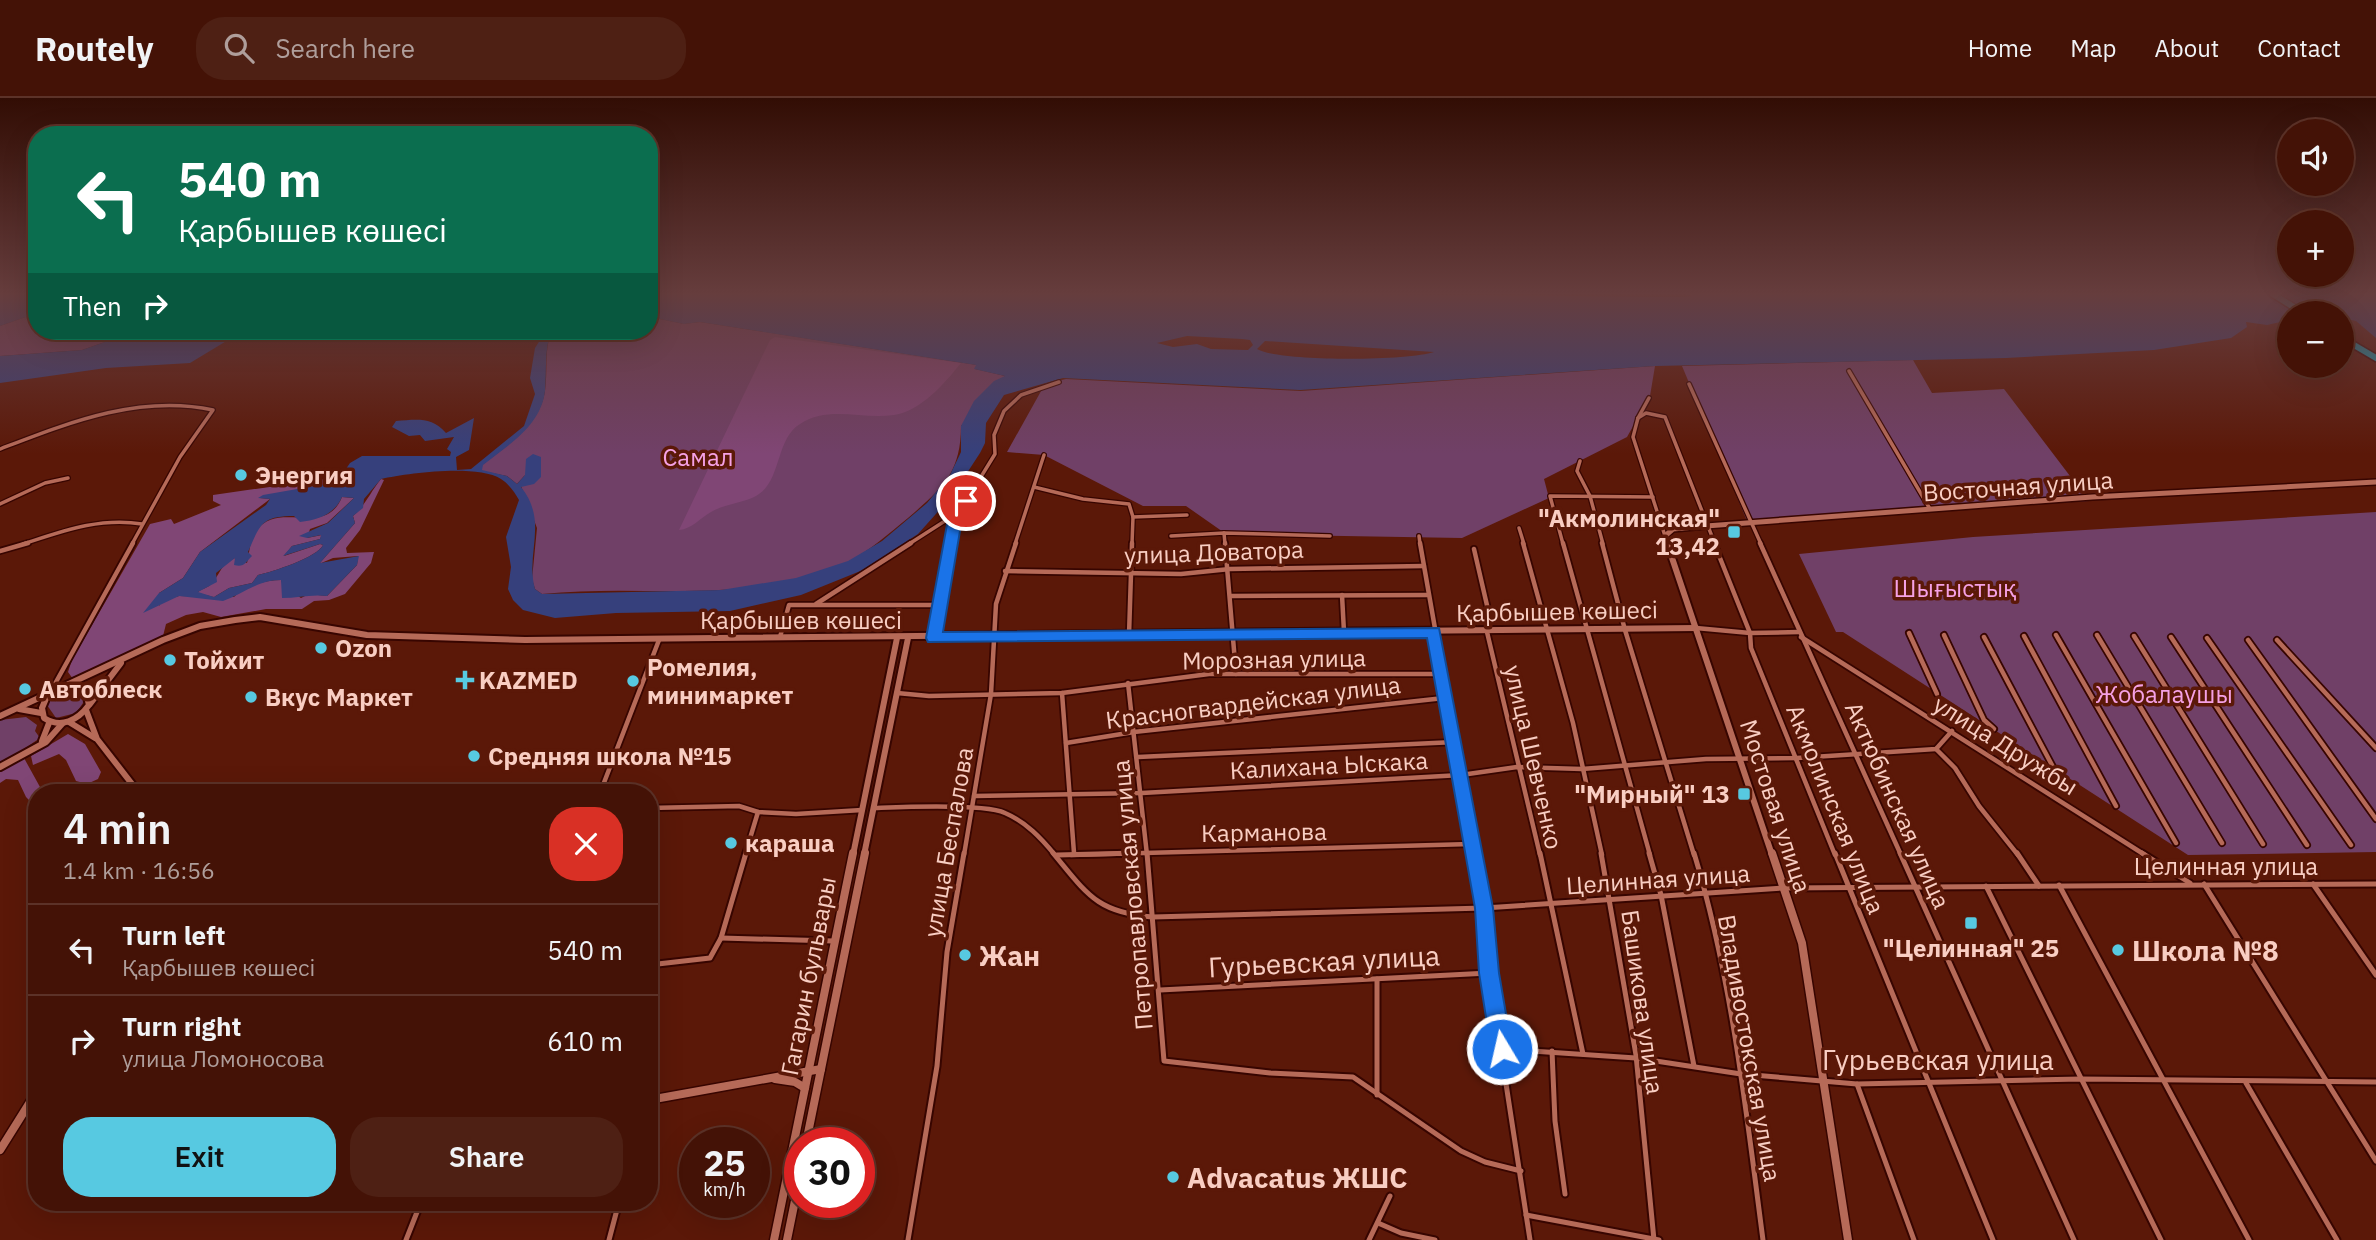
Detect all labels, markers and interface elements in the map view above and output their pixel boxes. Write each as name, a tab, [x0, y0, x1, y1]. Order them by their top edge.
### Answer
search box	[196, 17, 686, 80]
text: Routely	[35, 27, 154, 70]
icon: search	[220, 29, 258, 67]
text: Search here	[276, 31, 415, 65]
text: Home	[1968, 32, 2032, 64]
text: Map	[2070, 32, 2116, 64]
text: About	[2154, 32, 2219, 64]
text: Contact	[2257, 32, 2341, 64]
map controls	[2277, 119, 2354, 378]
button: sound	[2277, 119, 2354, 196]
text: 540 m	[178, 147, 322, 210]
icon: left	[63, 154, 154, 245]
text: Қарбышев көшесі	[178, 209, 447, 251]
button: +	[2277, 210, 2354, 287]
icon: right	[136, 287, 174, 325]
text: Then	[63, 289, 122, 323]
button: −	[2277, 301, 2354, 378]
park label: Самал	[662, 441, 734, 473]
place label: Энергия	[255, 459, 353, 491]
street label: Восточная улица	[1922, 463, 2114, 509]
marker: Энергия	[233, 467, 249, 483]
pin	[936, 471, 996, 531]
icon: arrive	[947, 482, 985, 520]
place label: "Акмолинская" 13,42	[1538, 502, 1720, 562]
marker: "Акмолинская" 13,42	[1726, 524, 1742, 540]
street label: улица Доватора	[1124, 533, 1305, 571]
park label: Шығыстық	[1894, 572, 2016, 604]
street label: Қарбышев көшесі	[1456, 593, 1658, 629]
street label: Қарбышев көшесі	[700, 604, 902, 636]
place label: Ozon	[335, 632, 392, 664]
marker: Ozon	[313, 640, 329, 656]
street label: Морозная улица	[1182, 641, 1366, 677]
place label: Тойхит	[184, 644, 265, 676]
place label: Ромелия, минимаркет	[647, 651, 793, 711]
marker: Тойхит	[162, 652, 178, 668]
street label: улица Шевченко	[1497, 662, 1571, 852]
place label: KAZMED	[479, 664, 578, 696]
street label: Красногвардейская улица	[1104, 668, 1403, 736]
marker: KAZMED	[457, 672, 473, 688]
place label: Автоблеск	[39, 673, 163, 705]
marker: Ромелия, минимаркет	[625, 673, 641, 689]
park label: Жобалаушы	[2095, 678, 2233, 710]
marker: Автоблеск	[17, 681, 33, 697]
place label: Вкус Маркет	[265, 681, 413, 713]
street label: улица Дружбы	[1928, 688, 2084, 802]
marker: Вкус Маркет	[243, 689, 259, 705]
street label: Актюбинская улица	[1838, 696, 1958, 914]
street label: Акмолинская улица	[1779, 700, 1893, 919]
street label: Мостовая улица	[1733, 715, 1819, 897]
place label: Средняя школа №15	[488, 740, 732, 772]
street label: улица Беспалова	[916, 744, 981, 940]
street label: Калихана Ыскака	[1229, 744, 1429, 786]
marker: Средняя школа №15	[466, 748, 482, 764]
street label: Петропавловская улица	[1104, 758, 1160, 1032]
place label: "Мирный" 13	[1574, 778, 1730, 810]
marker: "Мирный" 13	[1736, 786, 1752, 802]
text: 4 min	[63, 801, 172, 856]
button: close	[549, 807, 623, 881]
street label: Карманова	[1201, 815, 1327, 849]
place label: караша	[745, 827, 835, 859]
marker: караша	[723, 835, 739, 851]
street label: Целинная улица	[2134, 850, 2318, 882]
text: 1.4 km · 16:56	[63, 855, 215, 885]
street label: Целинная улица	[1565, 857, 1751, 901]
street label: Гагарин бульвары	[773, 874, 843, 1078]
street label: Башикова улица	[1614, 908, 1672, 1096]
street label: Владивостокская улица	[1711, 912, 1789, 1184]
marker: "Целинная" 25	[1963, 915, 1979, 931]
text: Turn left	[122, 918, 225, 952]
icon: left	[63, 931, 101, 969]
place label: "Целинная" 25	[1883, 932, 2059, 964]
place label: Школа №8	[2132, 932, 2279, 969]
text: 540 m	[547, 933, 623, 967]
street label: Гурьевская улица	[1207, 936, 1441, 986]
place label: Жан	[979, 937, 1040, 974]
marker: Школа №8	[2110, 942, 2126, 958]
marker: Жан	[957, 947, 973, 963]
text: Қарбышев көшесі	[122, 952, 315, 982]
text: Turn right	[122, 1009, 241, 1043]
position arrow	[1465, 1012, 1539, 1086]
icon: right	[63, 1022, 101, 1060]
text: 610 m	[547, 1024, 623, 1058]
street label: Гурьевская улица	[1822, 1041, 2054, 1078]
text: улица Ломоносова	[122, 1043, 324, 1073]
button: Exit	[63, 1117, 336, 1197]
button: Share	[350, 1117, 623, 1197]
speed limit sign: 30	[784, 1127, 875, 1218]
text: 25	[703, 1140, 746, 1186]
place label: Advacatus ЖШС	[1187, 1159, 1408, 1196]
marker: Advacatus ЖШС	[1165, 1169, 1181, 1185]
text: km/h	[703, 1178, 746, 1201]

